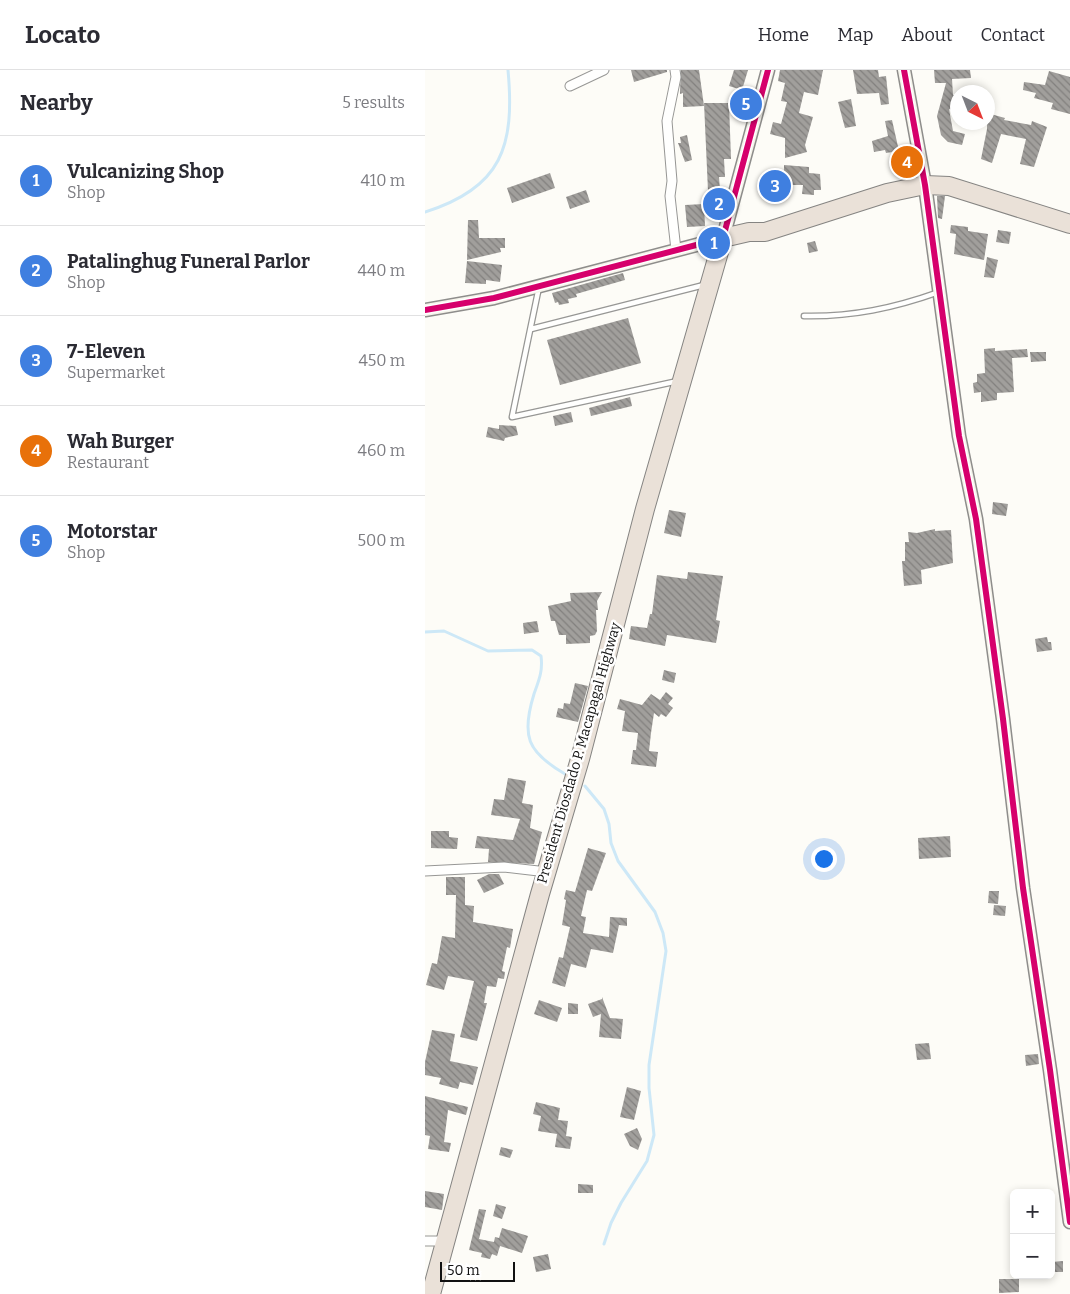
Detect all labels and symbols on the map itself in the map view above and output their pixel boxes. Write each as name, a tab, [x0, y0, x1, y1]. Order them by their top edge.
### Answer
pin: 5	[730, 85, 762, 123]
north arrow	[950, 85, 995, 130]
pin: 4	[891, 143, 923, 181]
pin: 3	[759, 167, 791, 205]
pin: 2	[703, 185, 735, 223]
pin: 1	[698, 224, 730, 262]
street label: President Diosdado P. Macapagal Highway	[534, 620, 625, 885]
your location	[811, 846, 837, 872]
scale bar	[440, 1259, 515, 1282]

